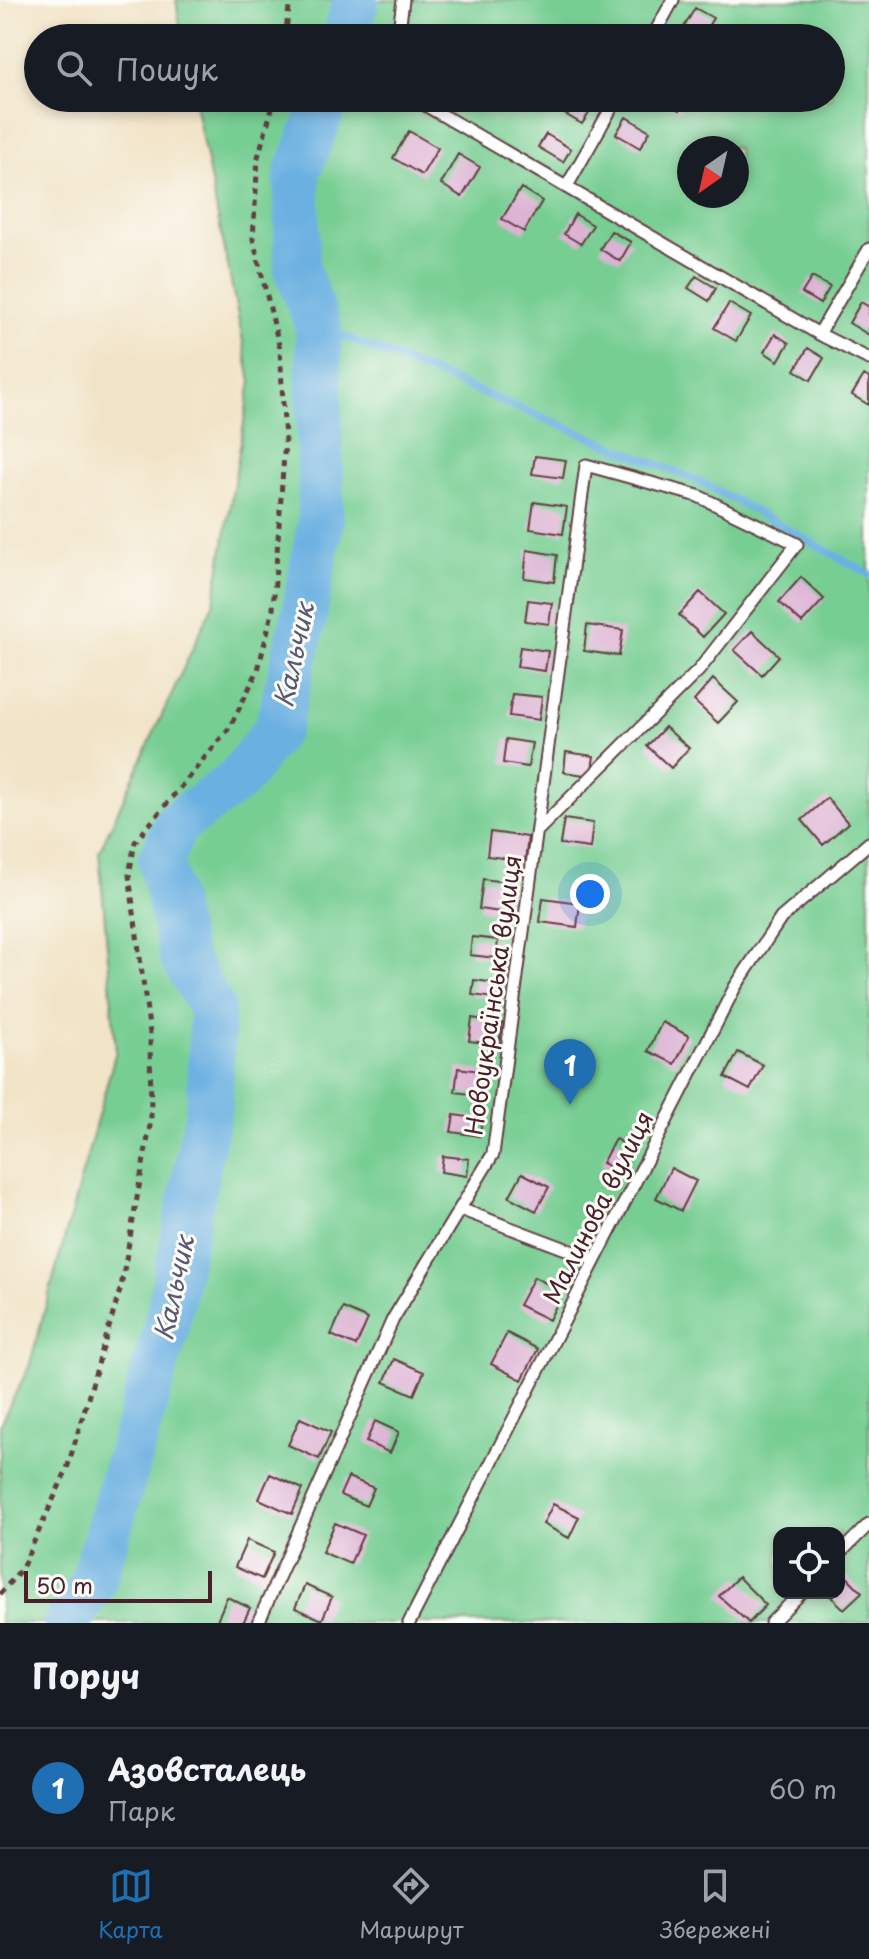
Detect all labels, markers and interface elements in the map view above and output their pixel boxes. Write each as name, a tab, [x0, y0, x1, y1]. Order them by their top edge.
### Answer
search box	[24, 24, 845, 112]
icon: search	[52, 46, 96, 90]
text: Пошук	[116, 46, 218, 91]
north arrow	[677, 136, 749, 208]
water label: Кальчик	[263, 597, 324, 711]
street label: Новоукраїнська вулиця	[455, 853, 529, 1137]
your location	[570, 874, 610, 914]
pin: 1	[544, 1039, 596, 1105]
street label: Малинова вулиця	[533, 1104, 661, 1310]
water label: Кальчик	[143, 1230, 204, 1344]
map controls	[773, 1527, 845, 1599]
button: locate	[773, 1527, 845, 1599]
scale bar	[24, 1567, 212, 1603]
text: 50 m	[36, 1568, 93, 1601]
text: Поруч	[32, 1649, 140, 1701]
text: Азовсталець	[108, 1746, 306, 1791]
text: 1	[52, 1769, 64, 1808]
text: 60 m	[769, 1769, 837, 1808]
text: Парк	[108, 1791, 175, 1830]
tab: Карта	[98, 1864, 163, 1945]
tab: Маршрут	[359, 1864, 464, 1945]
tab: Збережені	[660, 1864, 771, 1945]

